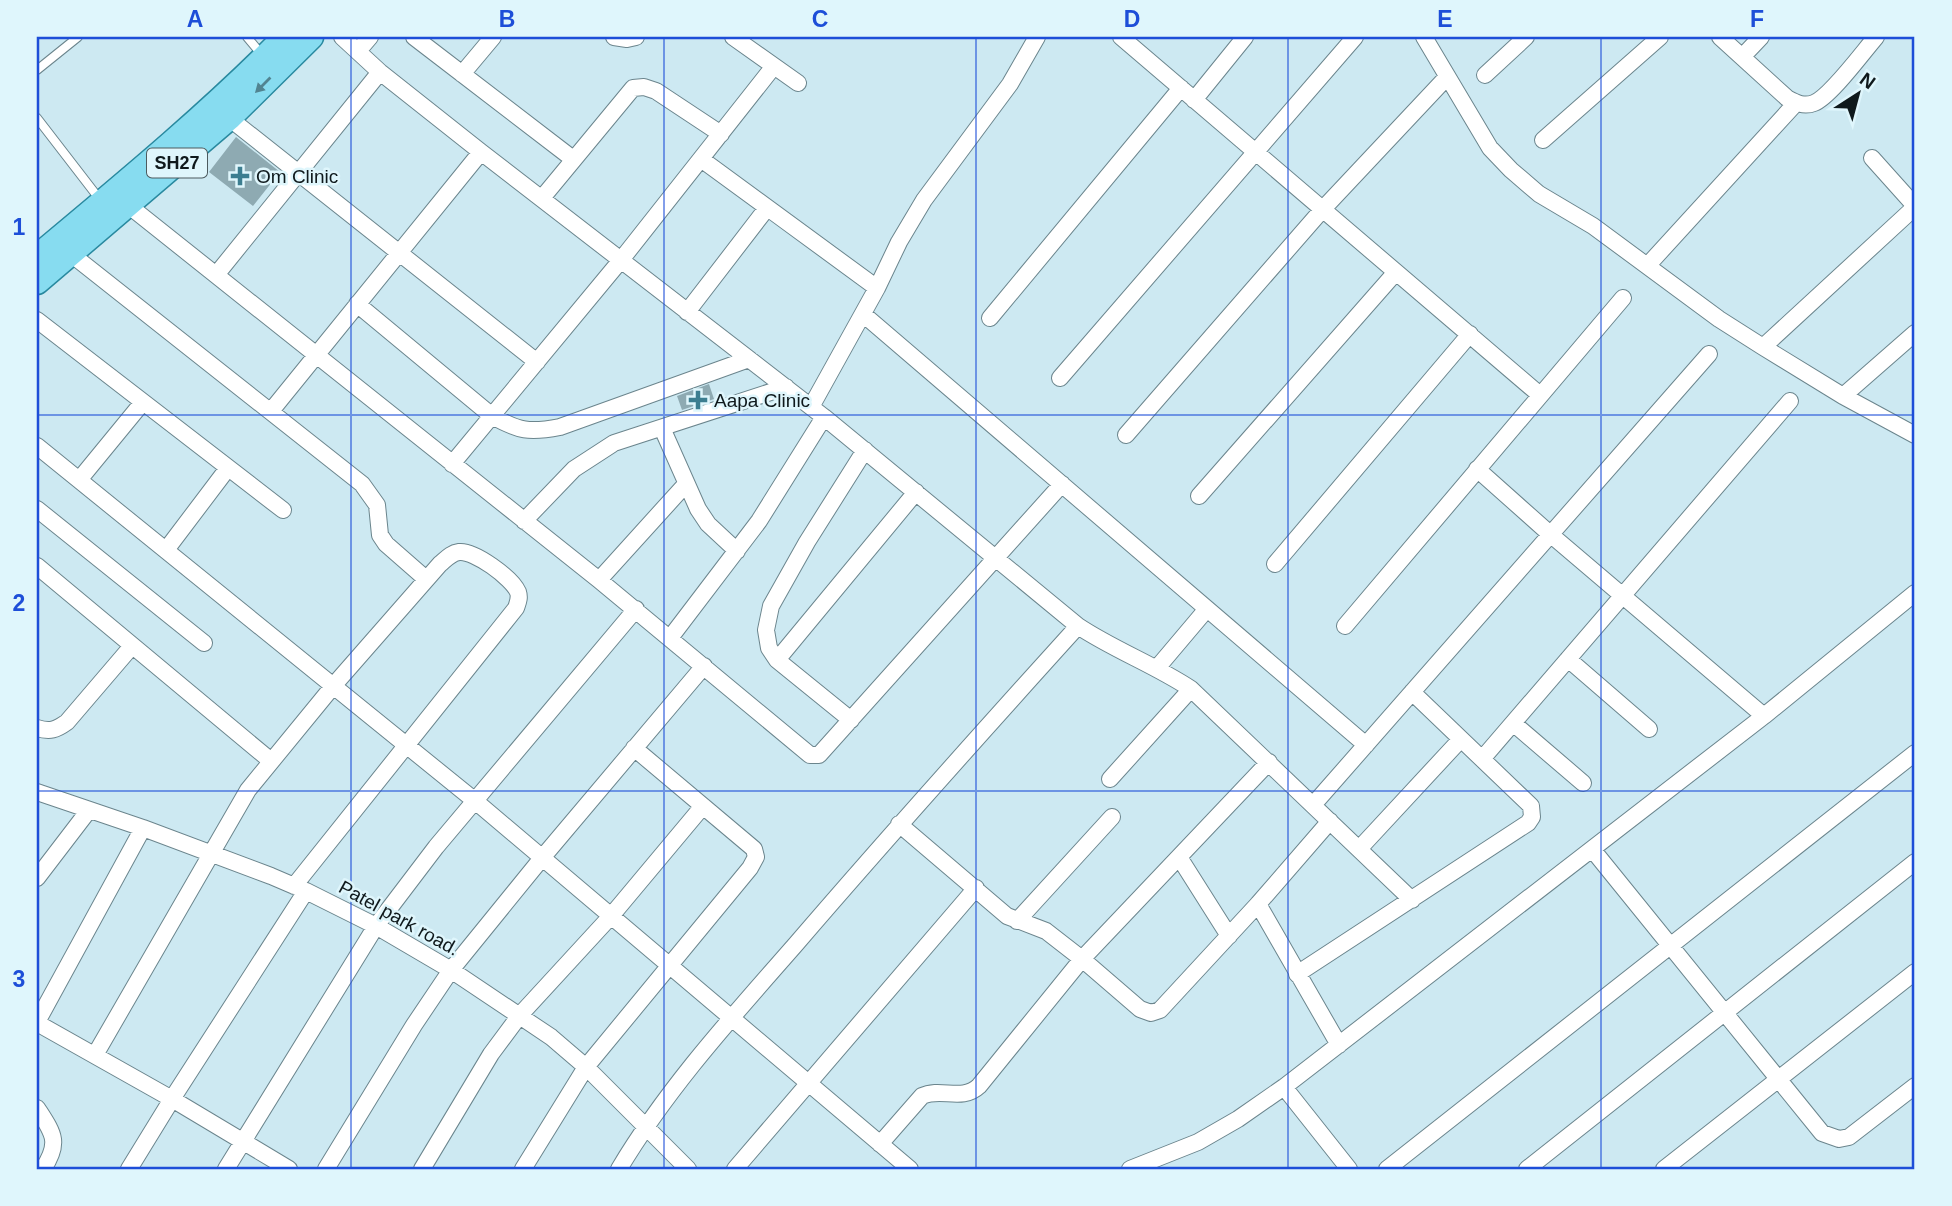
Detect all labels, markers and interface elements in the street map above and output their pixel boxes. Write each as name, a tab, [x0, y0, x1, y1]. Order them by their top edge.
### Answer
text: A	[187, 6, 203, 32]
text: B	[499, 6, 515, 32]
text: C	[812, 6, 828, 32]
text: D	[1124, 6, 1140, 32]
text: E	[1437, 6, 1453, 32]
text: F	[1750, 6, 1764, 32]
north arrow	[1822, 60, 1892, 130]
text: N	[1856, 68, 1879, 93]
one-way arrow	[255, 76, 271, 93]
road number: SH27	[147, 148, 207, 178]
marker: Om Clinic	[230, 166, 250, 186]
place label: Om Clinic	[256, 166, 338, 187]
text: 1	[13, 214, 26, 240]
marker: Aapa Clinic	[688, 390, 708, 410]
place label: Aapa Clinic	[714, 390, 810, 411]
text: 2	[13, 590, 25, 616]
street label: Patel park road.	[335, 876, 463, 960]
text: 3	[13, 966, 25, 992]

